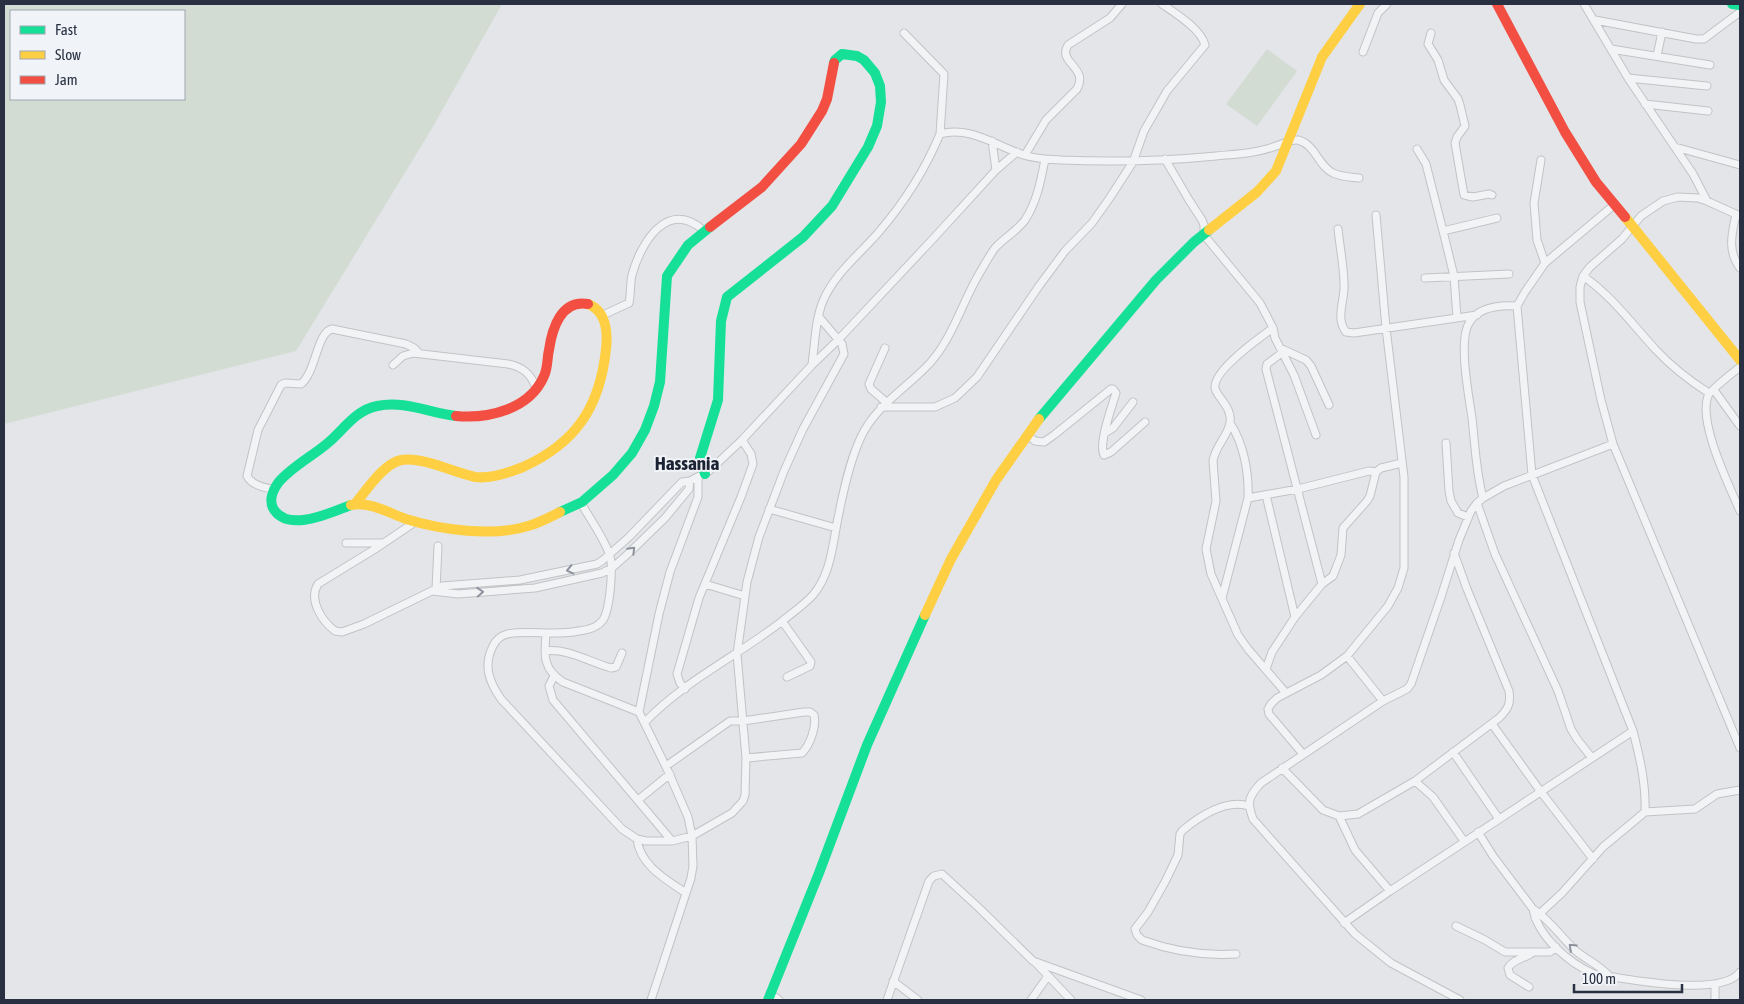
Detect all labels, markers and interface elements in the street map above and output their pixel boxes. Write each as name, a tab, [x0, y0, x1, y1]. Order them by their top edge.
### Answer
legend	[10, 10, 185, 100]
text: Fast	[55, 21, 77, 38]
text: Slow	[55, 46, 81, 63]
text: Jam	[55, 71, 78, 88]
district label: Hassania	[655, 452, 719, 474]
one-way arrow	[626, 547, 635, 556]
one-way arrow	[566, 564, 575, 575]
one-way arrow	[476, 587, 484, 598]
one-way arrow	[1569, 944, 1578, 953]
scale bar	[1574, 962, 1682, 994]
text: 100 m	[1582, 970, 1616, 987]

